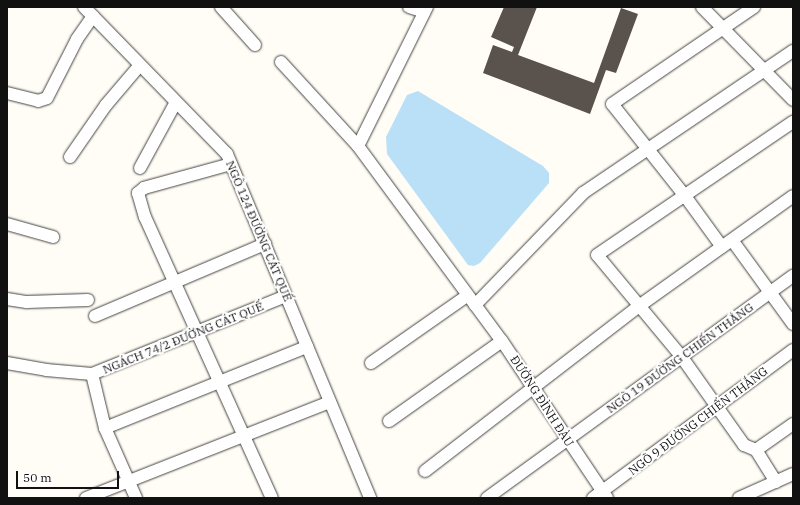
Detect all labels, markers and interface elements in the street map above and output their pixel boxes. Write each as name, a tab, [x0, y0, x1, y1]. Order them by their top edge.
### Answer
street label: NGÕ 124 ĐƯỜNG CÁT QUẾ	[223, 158, 295, 304]
street label: NGÁCH 74/2 ĐƯỜNG CÁT QUẾ	[101, 299, 265, 377]
street label: NGÕ 19 ĐƯỜNG CHIẾN THẮNG	[604, 300, 756, 416]
street label: ĐƯỜNG ĐÌNH ĐÀU	[507, 353, 577, 449]
street label: NGÕ 9 ĐƯỜNG CHIẾN THẮNG	[625, 364, 771, 478]
scale bar	[18, 463, 121, 489]
text: 50 m	[23, 470, 52, 485]

